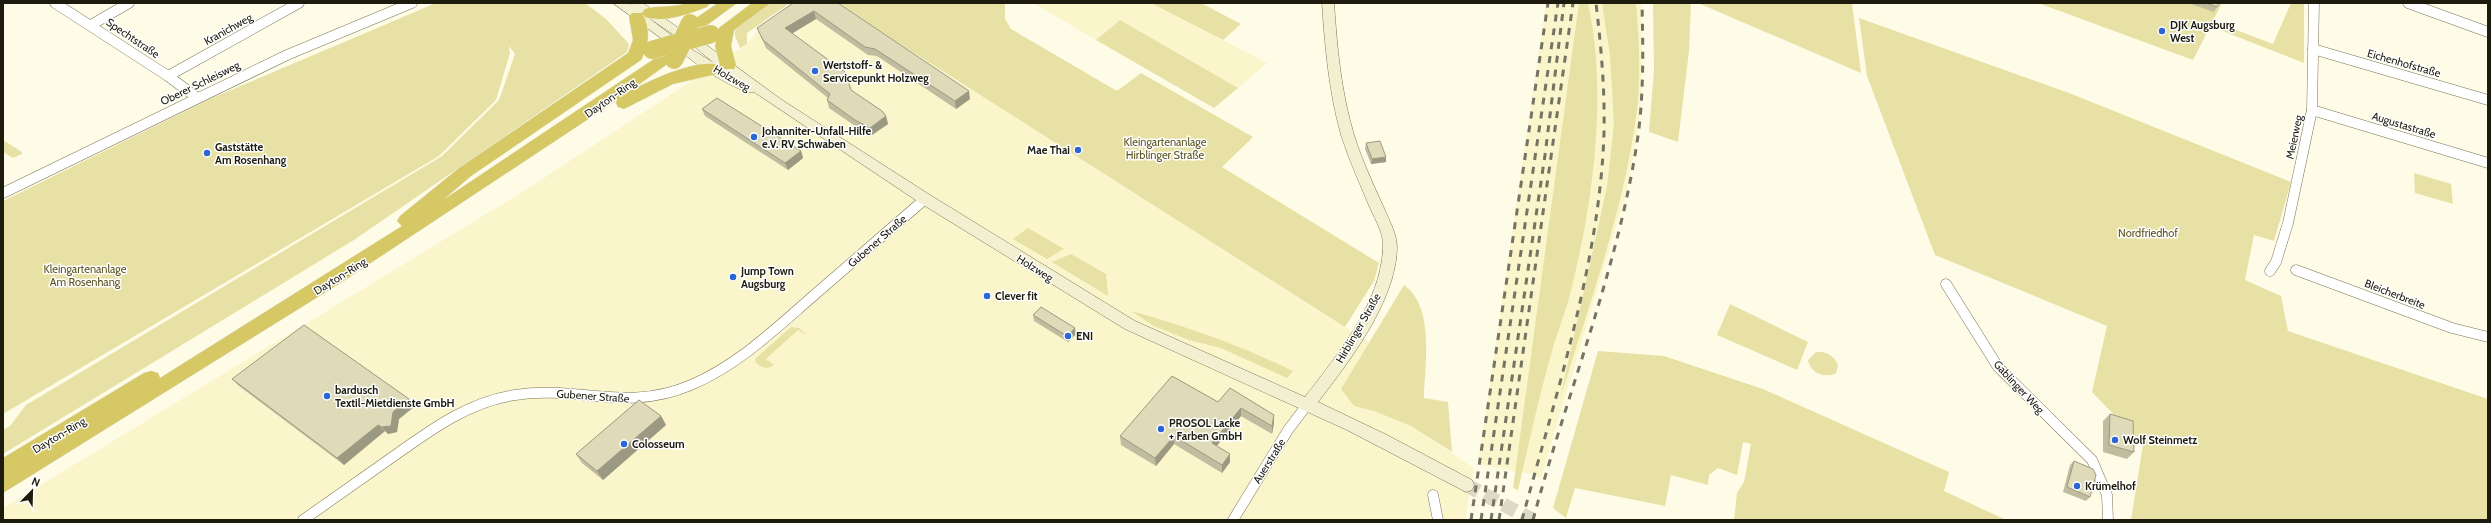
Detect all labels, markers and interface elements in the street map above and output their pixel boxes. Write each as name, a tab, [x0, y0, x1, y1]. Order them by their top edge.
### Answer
street label: Kranichweg	[201, 10, 255, 48]
street label: Spechtstraße	[104, 15, 163, 61]
place label: DJK Augsburg West	[2170, 18, 2235, 45]
marker: DJK Augsburg West	[2157, 26, 2167, 36]
street label: Eichenhofstraße	[2366, 46, 2443, 80]
street label: Oberer Schleisweg	[158, 58, 242, 108]
place label: Wertstoff- & Servicepunkt Holzweg	[823, 58, 929, 85]
street label: Holzweg	[711, 62, 753, 94]
marker: Wertstoff- & Servicepunkt Holzweg	[810, 66, 820, 76]
street label: Dayton-Ring	[582, 75, 639, 121]
street label: Augustastraße	[2370, 109, 2438, 141]
street label: Meierweg	[2282, 113, 2306, 160]
place label: Johanniter-Unfall-Hilfe e.V. RV Schwaben	[761, 124, 872, 151]
marker: Johanniter-Unfall-Hilfe e.V. RV Schwaben	[749, 132, 759, 142]
park label: Kleingartenanlage Hirblinger Straße	[1124, 135, 1207, 162]
place label: Gaststätte Am Rosenhang	[215, 140, 287, 167]
place label: Mae Thai	[1027, 143, 1070, 157]
marker: Mae Thai	[1073, 145, 1083, 155]
marker: Gaststätte Am Rosenhang	[202, 148, 212, 158]
street label: Gubener Straße	[845, 211, 909, 270]
park label: Nordfriedhof	[2118, 226, 2178, 240]
street label: Holzweg	[1014, 251, 1056, 285]
street label: Dayton-Ring	[311, 254, 369, 298]
park label: Kleingartenanlage Am Rosenhang	[44, 262, 127, 289]
place label: Jump Town Augsburg	[740, 264, 794, 291]
marker: Jump Town Augsburg	[728, 272, 738, 282]
street label: Bleicherbreite	[2363, 276, 2428, 312]
place label: Clever fit	[995, 289, 1038, 303]
street label: Hirblinger Straße	[1332, 290, 1384, 365]
marker: Clever fit	[982, 291, 992, 301]
place label: ENI	[1076, 329, 1093, 343]
marker: ENI	[1063, 331, 1073, 341]
street label: Gablinger Weg	[1991, 357, 2048, 417]
place label: bardusch Textil-Mietdienste GmbH	[335, 383, 455, 410]
street label: Gubener Straße	[556, 386, 630, 406]
marker: bardusch Textil-Mietdienste GmbH	[322, 391, 332, 401]
street label: Dayton-Ring	[30, 413, 89, 456]
place label: PROSOL Lacke + Farben GmbH	[1169, 416, 1242, 443]
marker: PROSOL Lacke + Farben GmbH	[1156, 424, 1166, 434]
place label: Wolf Steinmetz	[2123, 433, 2198, 447]
marker: Wolf Steinmetz	[2110, 435, 2120, 445]
street label: Auerstraße	[1250, 436, 1288, 486]
place label: Colosseum	[632, 437, 685, 451]
marker: Colosseum	[619, 439, 629, 449]
north arrow	[12, 471, 52, 511]
text: N	[30, 474, 42, 490]
place label: Krümelhof	[2085, 479, 2136, 493]
marker: Krümelhof	[2072, 481, 2082, 491]

